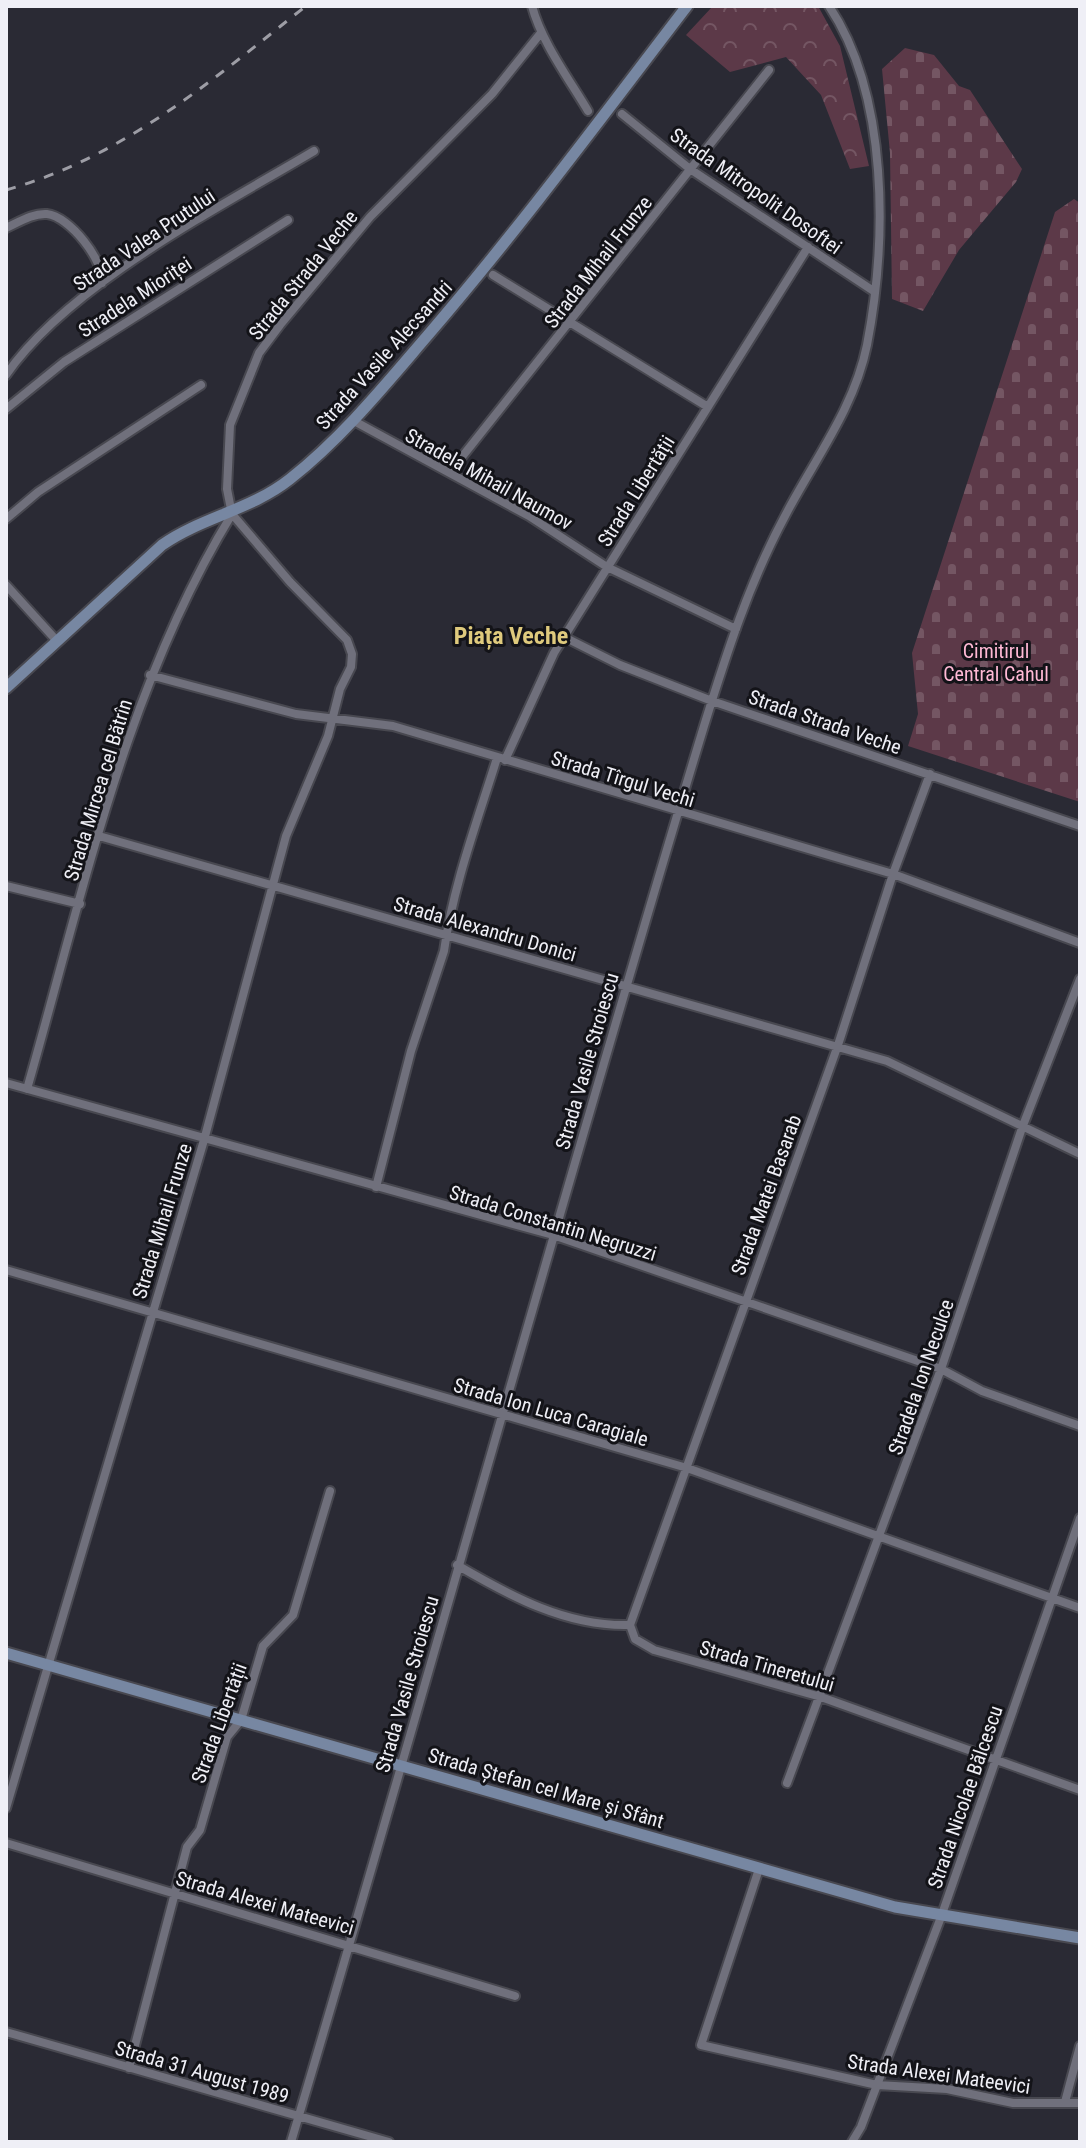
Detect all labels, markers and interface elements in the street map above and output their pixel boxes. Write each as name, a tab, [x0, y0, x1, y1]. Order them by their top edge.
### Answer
street label: Strada Mitropolit Dosoftei	[666, 123, 846, 259]
street label: Strada Valea Prutului	[69, 184, 219, 296]
street label: Strada Mihail Frunze	[539, 191, 657, 333]
street label: Strada Strada Veche	[243, 205, 363, 345]
street label: Stradela Mioriței	[74, 252, 197, 343]
street label: Strada Vasile Alecsandri	[311, 276, 457, 434]
street label: Stradela Mihail Naumov	[401, 423, 577, 535]
street label: Strada Libertății	[592, 431, 680, 551]
district label: Piața Veche	[454, 622, 568, 650]
park label: Cimitirul Central Cahul	[943, 639, 1049, 686]
street label: Strada Strada Veche	[746, 685, 904, 759]
street label: Strada Mircea cel Bătrîn	[59, 696, 137, 884]
street label: Strada Tîrgul Vechi	[548, 746, 698, 812]
street label: Strada Alexandru Donici	[391, 891, 579, 967]
street label: Strada Vasile Stroiescu	[550, 970, 624, 1152]
street label: Strada Matei Basarab	[726, 1111, 806, 1279]
street label: Strada Mihail Frunze	[127, 1140, 197, 1302]
street label: Strada Constantin Negruzzi	[447, 1180, 659, 1266]
street label: Stradela Ion Neculce	[883, 1296, 959, 1458]
street label: Strada Ion Luca Caragiale	[451, 1373, 651, 1451]
street label: Strada Vasile Stroiescu	[370, 1593, 444, 1775]
street label: Strada Tineretului	[697, 1635, 837, 1697]
street label: Strada Libertății	[186, 1660, 253, 1787]
street label: Strada Nicolae Bălcescu	[922, 1702, 1008, 1892]
street label: Strada Ștefan cel Mare și Sfânt	[425, 1743, 667, 1833]
street label: Strada Alexei Mateevici	[173, 1866, 357, 1940]
street label: Strada 31 August 1989	[112, 2036, 292, 2108]
street label: Strada Alexei Mateevici	[846, 2049, 1032, 2099]

